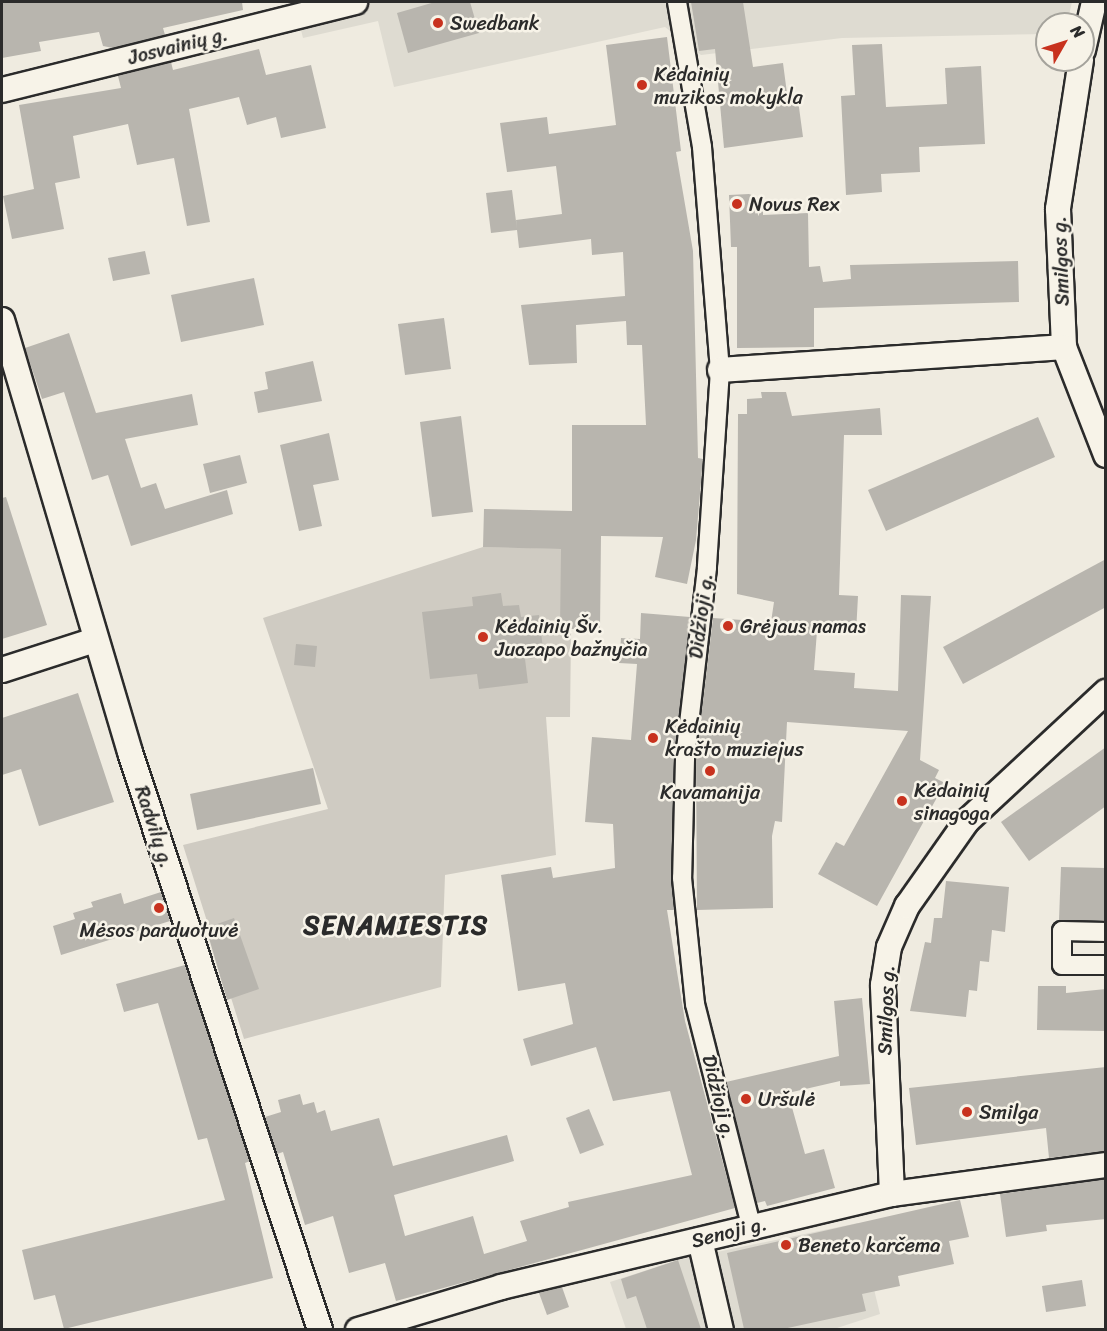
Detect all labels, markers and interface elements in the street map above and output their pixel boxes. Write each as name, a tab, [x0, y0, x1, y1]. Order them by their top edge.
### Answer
place label: Swedbank	[450, 11, 539, 35]
north arrow	[1035, 12, 1095, 72]
marker: Swedbank	[431, 16, 445, 30]
text: N	[1063, 18, 1093, 45]
street label: Josvainių g.	[126, 22, 230, 70]
place label: Kėdainių muzikos mokykla	[654, 62, 803, 109]
marker: Kėdainių muzikos mokykla	[635, 78, 649, 92]
place label: Novus Rex	[749, 192, 840, 216]
marker: Novus Rex	[730, 197, 744, 211]
street label: Smilgos g.	[1047, 216, 1075, 306]
street label: Didžioji g.	[684, 572, 718, 660]
place label: Kėdainių Šv. Juozapo bažnyčia	[495, 614, 648, 661]
place label: Grėjaus namas	[740, 614, 866, 638]
marker: Grėjaus namas	[721, 619, 735, 633]
marker: Kėdainių Šv. Juozapo bažnyčia	[476, 630, 490, 644]
place label: Kėdainių krašto muziejus	[665, 714, 803, 761]
marker: Kėdainių krašto muziejus	[646, 731, 660, 745]
marker: Kavamanija	[703, 764, 717, 778]
place label: Kėdainių sinagoga	[914, 778, 990, 825]
place label: Kavamanija	[660, 780, 760, 804]
street label: Radvilų g.	[129, 783, 179, 871]
marker: Kėdainių sinagoga	[895, 794, 909, 808]
marker: Mėsos parduotuvė	[152, 901, 166, 915]
district label: SENAMIESTIS	[307, 910, 485, 942]
place label: Mėsos parduotuvė	[79, 918, 239, 942]
street label: Smilgos g.	[872, 965, 900, 1055]
street label: Didžioji g.	[697, 1052, 741, 1142]
place label: Uršulė	[758, 1087, 815, 1111]
marker: Uršulė	[739, 1092, 753, 1106]
place label: Smilga	[979, 1100, 1038, 1124]
marker: Smilga	[960, 1105, 974, 1119]
street label: Senoji g.	[689, 1211, 769, 1253]
place label: Beneto karčema	[798, 1233, 940, 1257]
marker: Beneto karčema	[779, 1238, 793, 1252]

